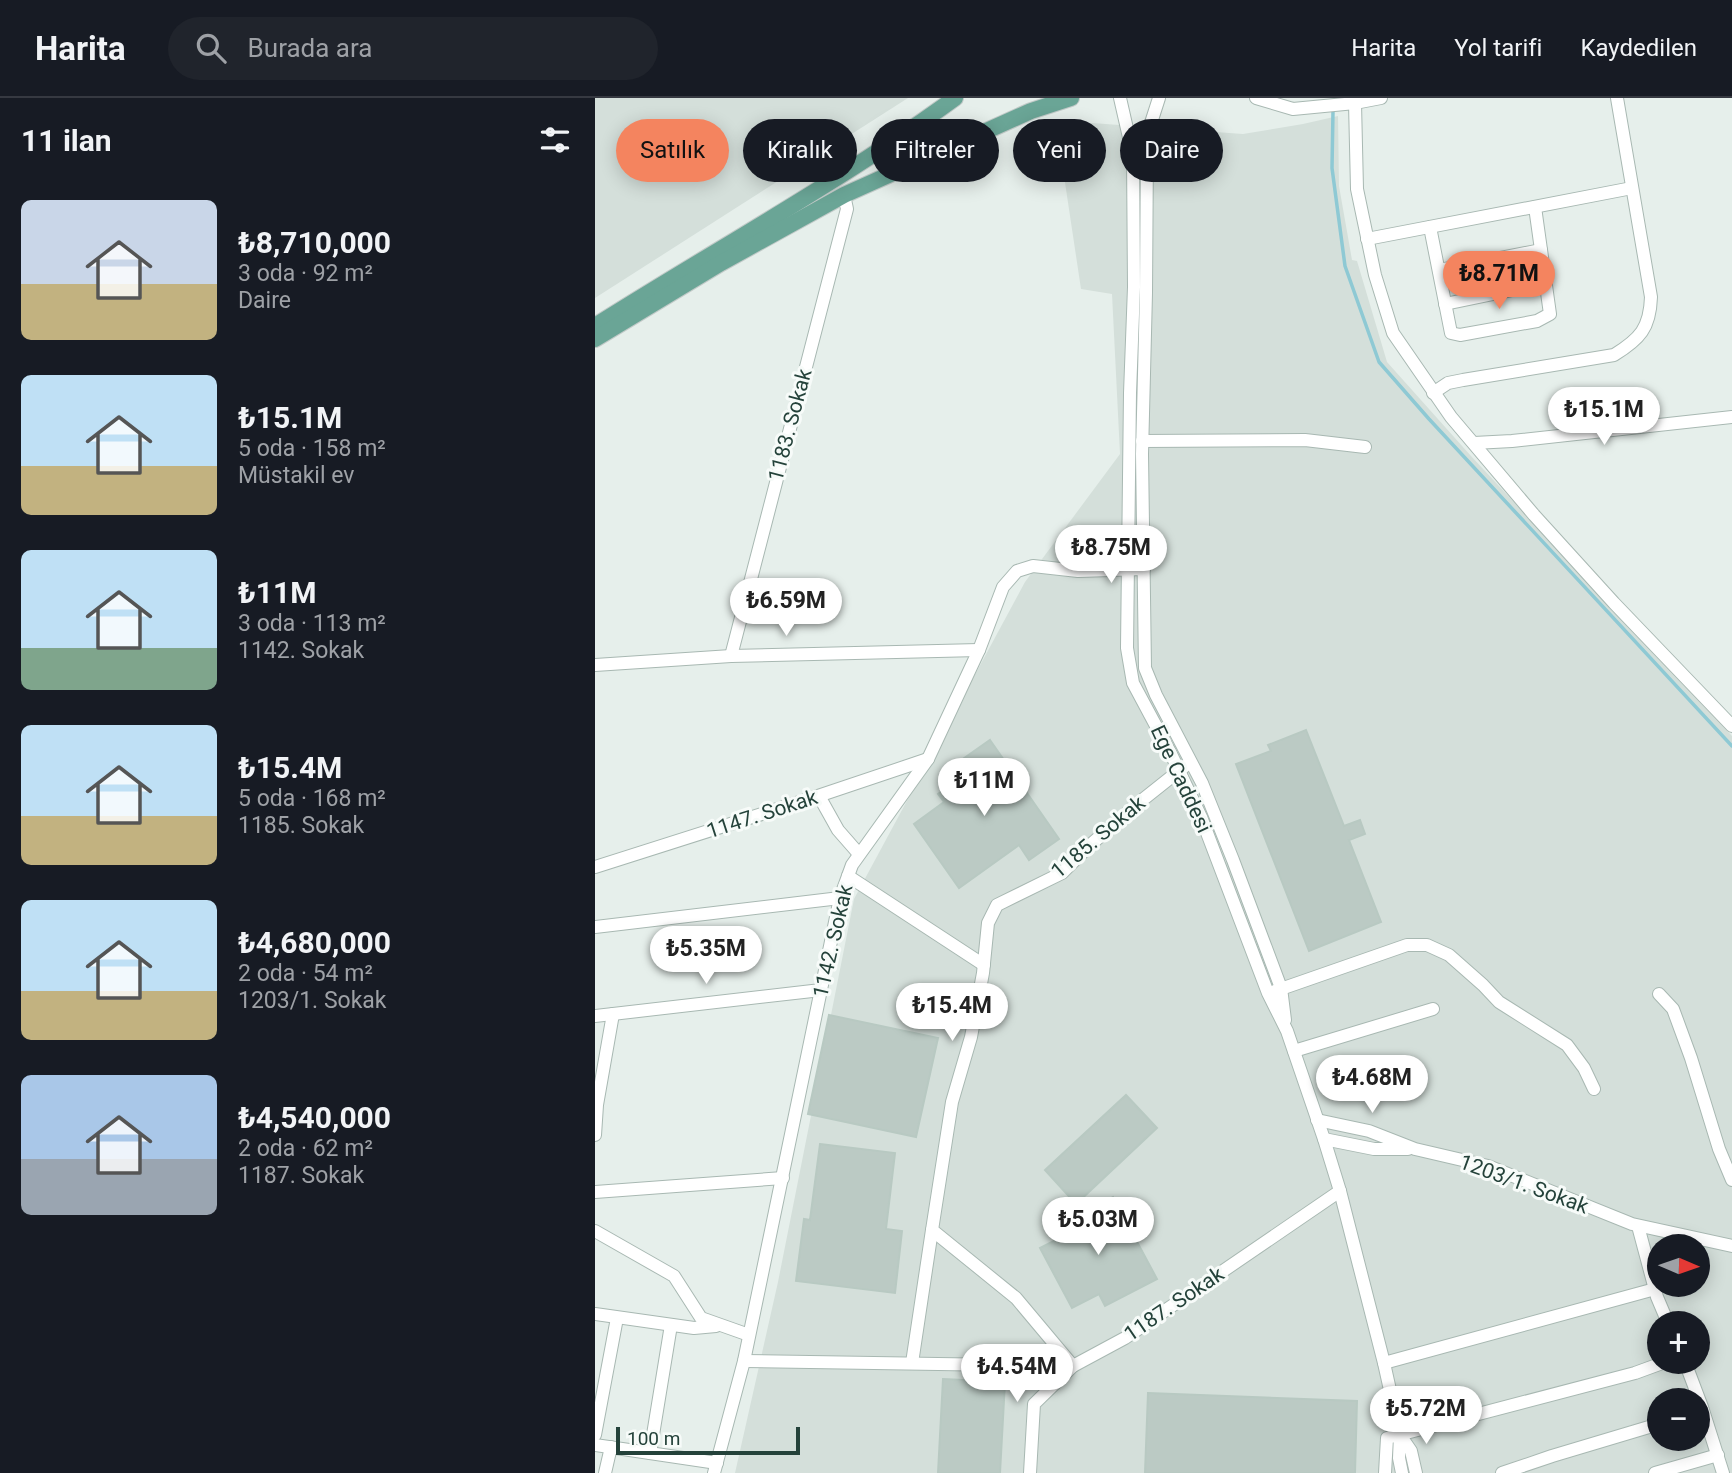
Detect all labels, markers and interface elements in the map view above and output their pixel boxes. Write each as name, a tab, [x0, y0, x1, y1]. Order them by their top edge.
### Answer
search box	[168, 17, 658, 80]
text: Harita	[35, 29, 126, 68]
icon: search	[192, 29, 230, 67]
text: Burada ara	[248, 33, 372, 63]
text: Harita	[1351, 34, 1416, 62]
text: Yol tarifi	[1454, 34, 1542, 62]
text: Kaydedilen	[1580, 34, 1697, 62]
chip: Satılık	[616, 119, 729, 182]
chip: Kiralık	[743, 119, 857, 182]
chip: Filtreler	[871, 119, 999, 182]
chip: Yeni	[1013, 119, 1106, 182]
chip: Daire	[1120, 119, 1223, 182]
icon: filters	[536, 121, 574, 159]
text: 11 ilan	[21, 123, 112, 158]
text: ₺8,710,000	[238, 225, 391, 260]
icon: home	[77, 228, 161, 312]
pin: ₺8.71M	[1442, 252, 1556, 311]
text: 3 oda · 92 m²	[238, 260, 373, 287]
text: ₺8.71M	[1459, 260, 1539, 287]
text: Daire	[238, 287, 291, 314]
street label: 1183. Sokak	[764, 366, 817, 484]
pin: ₺15.1M	[1547, 388, 1661, 447]
text: ₺15.1M	[1564, 396, 1644, 423]
text: ₺15.1M	[238, 400, 342, 435]
icon: home	[77, 403, 161, 487]
text: 5 oda · 158 m²	[238, 435, 386, 462]
text: Müstakil ev	[238, 462, 354, 489]
pin: ₺8.75M	[1054, 526, 1168, 585]
text: ₺8.75M	[1071, 534, 1151, 561]
text: ₺11M	[238, 575, 316, 610]
icon: home	[77, 578, 161, 662]
pin: ₺6.59M	[729, 578, 843, 638]
text: ₺6.59M	[746, 587, 826, 614]
text: 3 oda · 113 m²	[238, 610, 386, 637]
text: 1142. Sokak	[238, 637, 364, 664]
street label: Ege Caddesi	[1146, 721, 1216, 837]
text: ₺15.4M	[238, 750, 342, 785]
icon: home	[77, 753, 161, 837]
pin: ₺11M	[943, 758, 1025, 818]
text: ₺11M	[954, 767, 1014, 794]
text: 5 oda · 168 m²	[238, 785, 386, 812]
street label: 1147. Sokak	[704, 785, 821, 843]
street label: 1185. Sokak	[1046, 791, 1150, 883]
text: 1185. Sokak	[238, 812, 364, 839]
street label: 1142. Sokak	[808, 882, 858, 1000]
text: ₺4,680,000	[238, 925, 391, 960]
pin: ₺5.35M	[649, 926, 763, 986]
icon: home	[77, 928, 161, 1012]
text: ₺5.35M	[666, 935, 746, 962]
text: 2 oda · 54 m²	[238, 960, 373, 987]
pin: ₺15.4M	[895, 984, 1009, 1043]
text: 1203/1. Sokak	[238, 987, 387, 1014]
text: ₺15.4M	[912, 992, 992, 1019]
pin: ₺4.68M	[1315, 1056, 1429, 1115]
text: ₺4.68M	[1332, 1064, 1412, 1091]
text: ₺4,540,000	[238, 1100, 391, 1135]
icon: home	[77, 1103, 161, 1187]
text: 2 oda · 62 m²	[238, 1135, 373, 1162]
street label: 1203/1. Sokak	[1456, 1150, 1592, 1219]
text: 1187. Sokak	[238, 1162, 364, 1189]
pin: ₺5.03M	[1041, 1198, 1155, 1257]
text: ₺5.03M	[1058, 1206, 1138, 1233]
north arrow	[1647, 1234, 1710, 1297]
map controls	[1647, 1234, 1710, 1451]
street label: 1187. Sokak	[1120, 1262, 1229, 1346]
button: +	[1647, 1311, 1710, 1374]
pin: ₺4.54M	[960, 1344, 1074, 1404]
text: ₺4.54M	[977, 1353, 1057, 1380]
pin: ₺5.72M	[1369, 1386, 1483, 1446]
button: −	[1647, 1388, 1710, 1451]
text: ₺5.72M	[1386, 1395, 1466, 1422]
scale bar	[616, 1424, 800, 1456]
text: 100 m	[627, 1427, 680, 1450]

